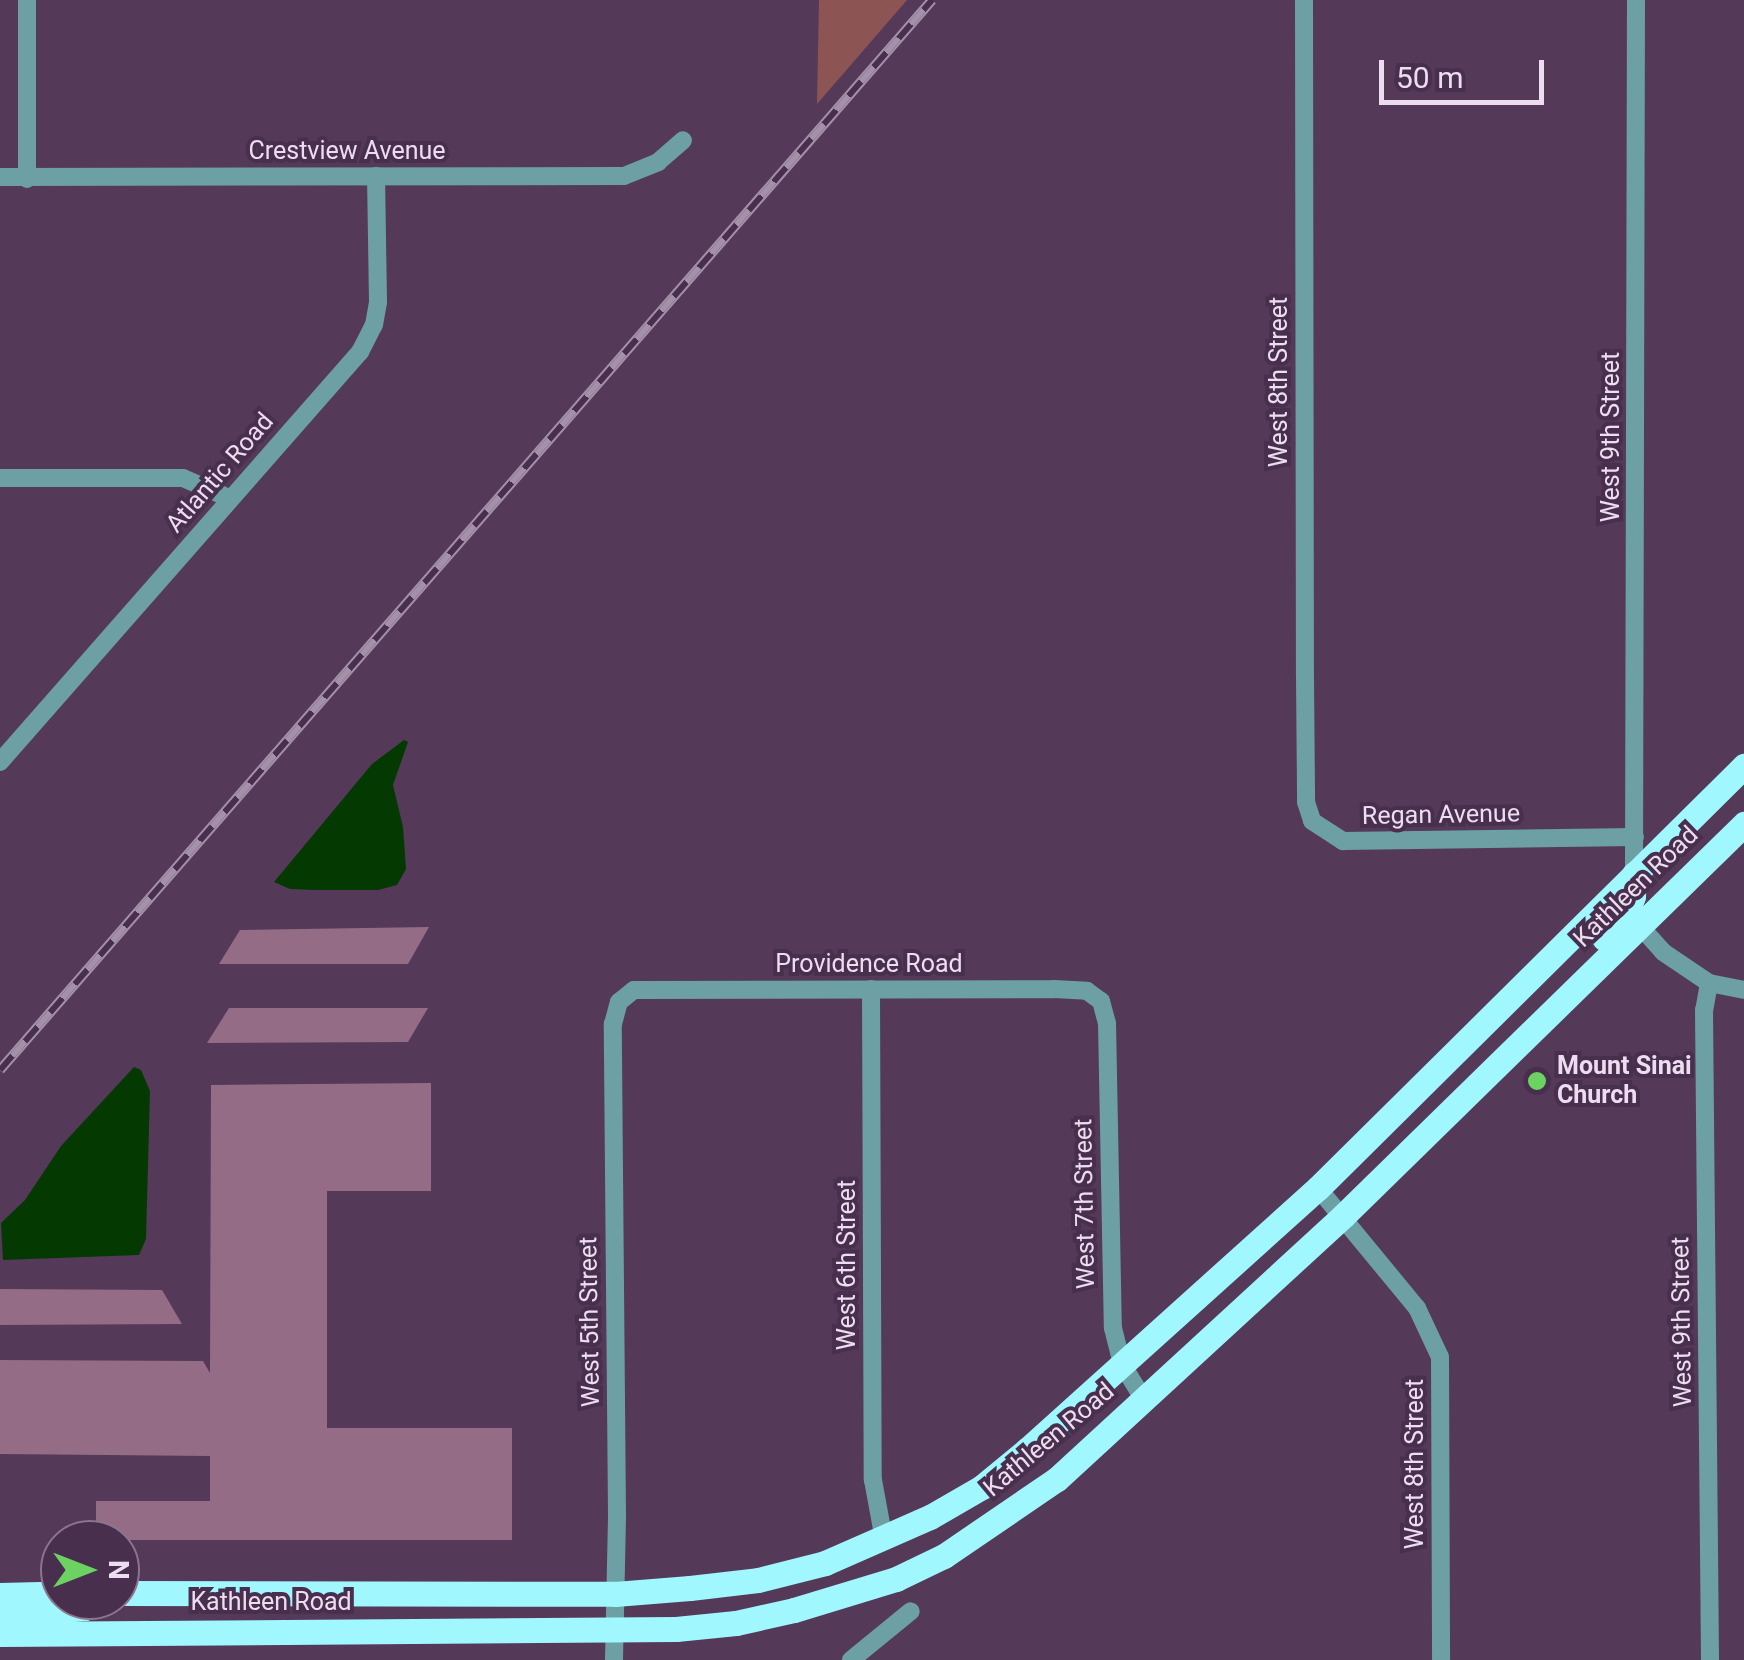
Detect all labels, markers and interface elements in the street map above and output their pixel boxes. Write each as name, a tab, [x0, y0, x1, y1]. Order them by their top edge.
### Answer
scale bar	[1384, 40, 1549, 102]
text: 50 m	[1396, 60, 1463, 95]
street label: Crestview Avenue	[248, 136, 446, 166]
street label: West 8th Street	[1264, 297, 1294, 467]
street label: West 9th Street	[1596, 352, 1626, 522]
street label: Atlantic Road	[160, 407, 280, 539]
street label: Regan Avenue	[1362, 799, 1520, 831]
street label: Kathleen Road	[1568, 820, 1704, 954]
street label: Providence Road	[775, 949, 963, 979]
place label: Mount Sinai Church	[1557, 1052, 1692, 1111]
marker: Mount Sinai Church	[1526, 1070, 1548, 1092]
street label: West 7th Street	[1069, 1119, 1101, 1289]
street label: West 6th Street	[832, 1180, 862, 1350]
street label: West 5th Street	[574, 1237, 606, 1407]
street label: West 9th Street	[1666, 1237, 1698, 1407]
street label: Kathleen Road	[978, 1377, 1120, 1503]
street label: West 8th Street	[1400, 1379, 1430, 1549]
north arrow	[40, 1520, 140, 1620]
text: N	[102, 1560, 135, 1580]
street label: Kathleen Road	[190, 1587, 352, 1617]

